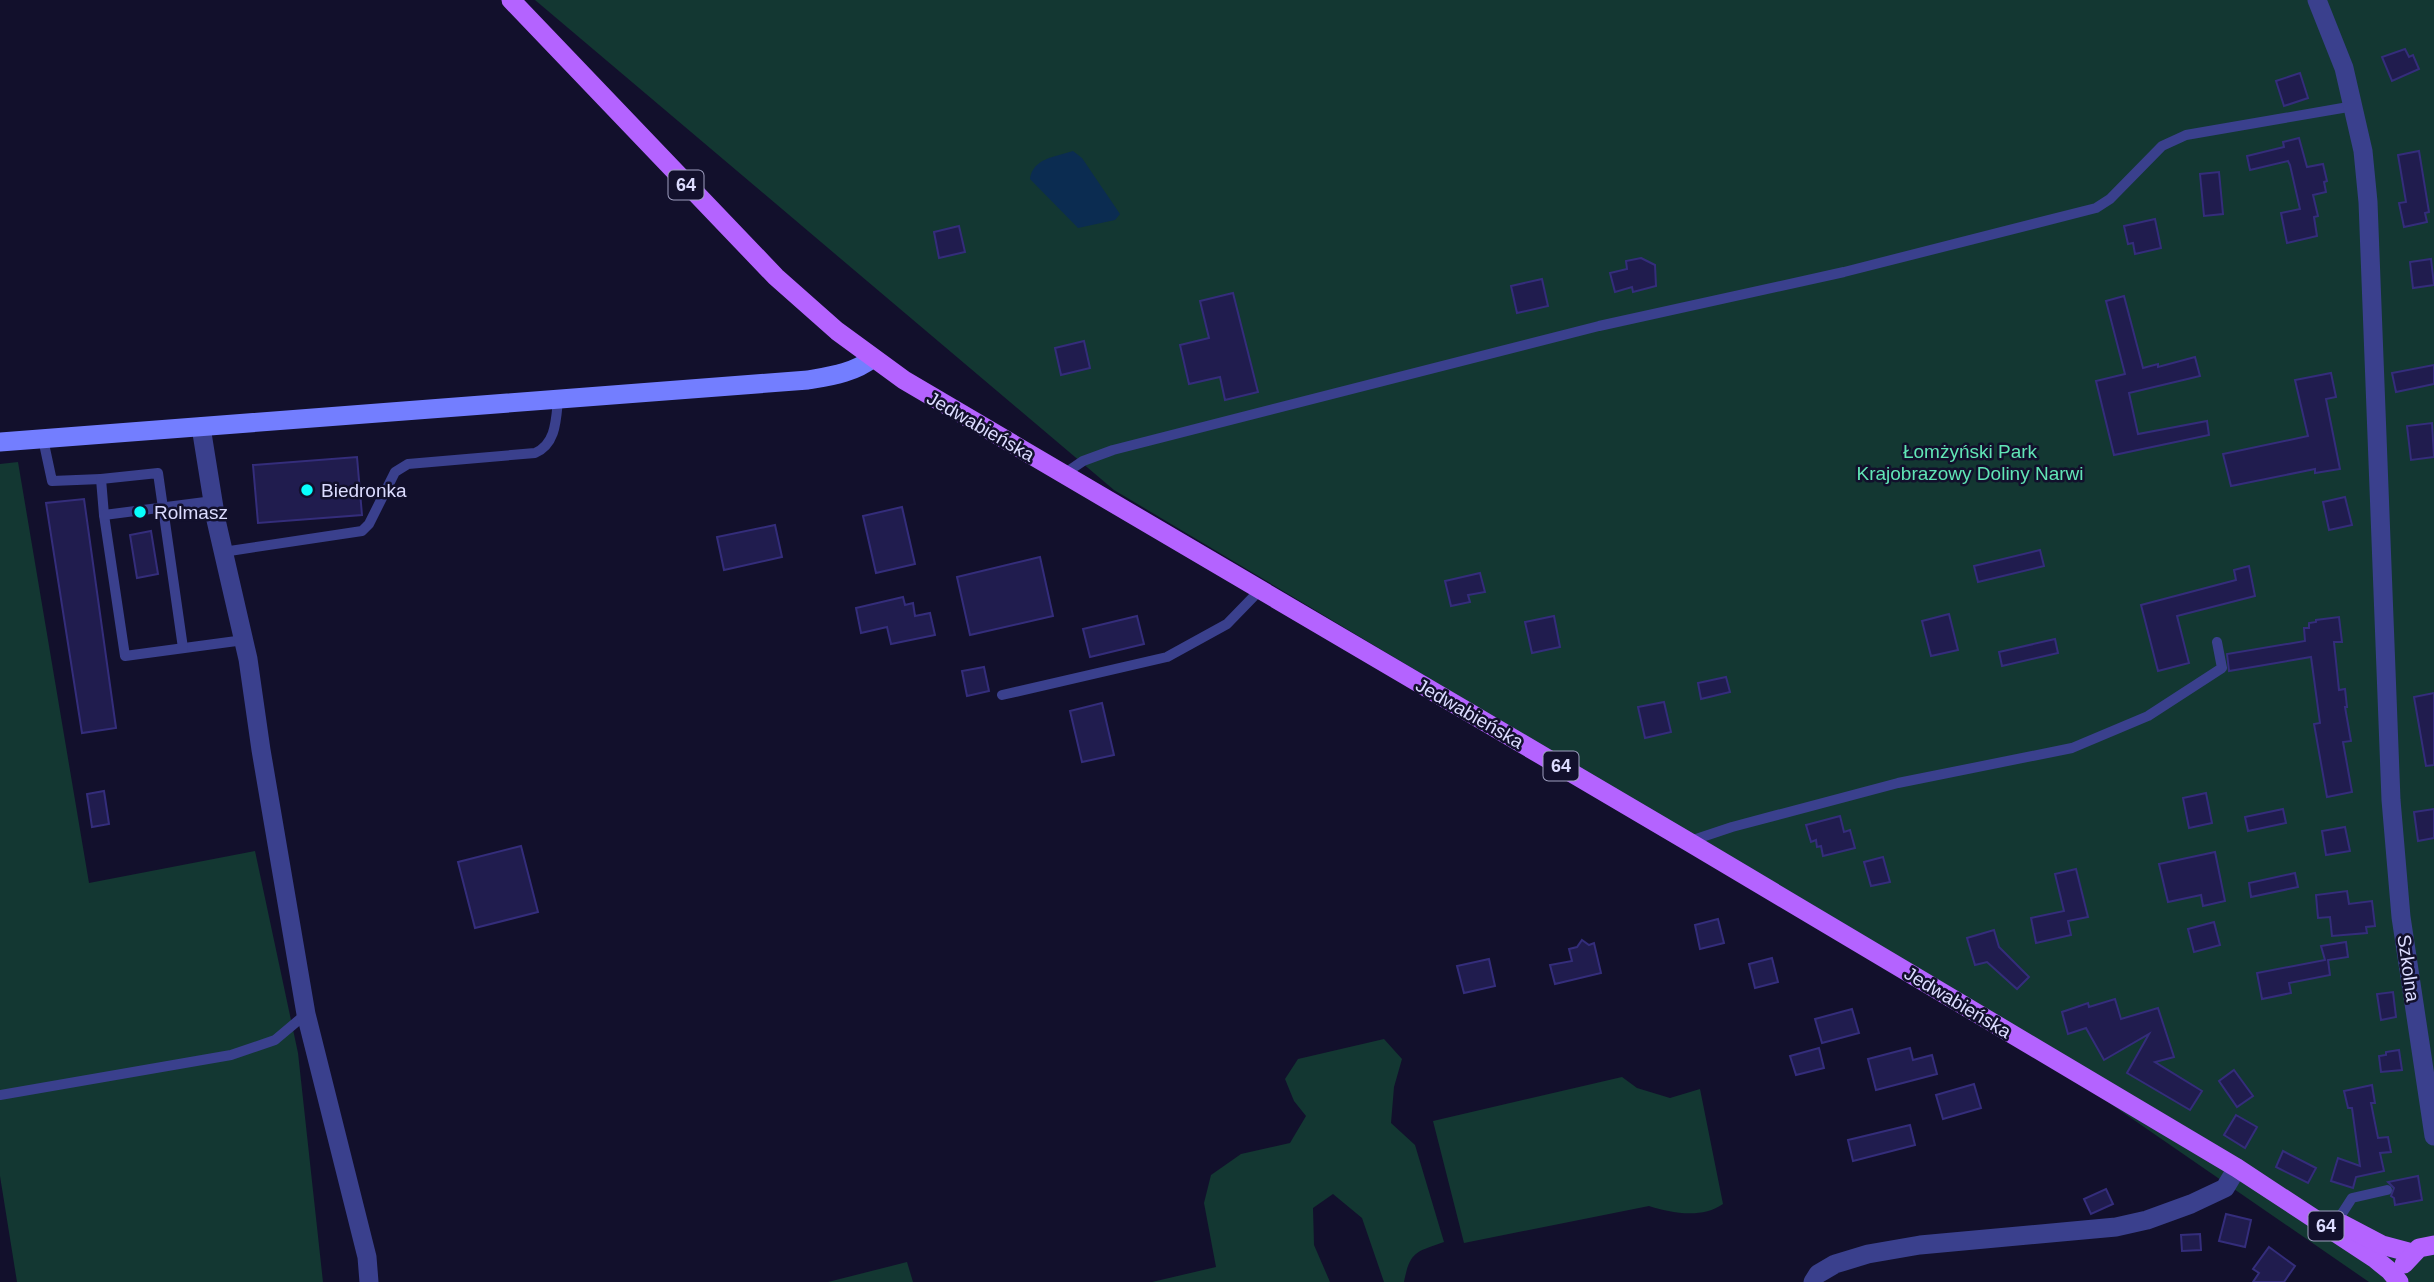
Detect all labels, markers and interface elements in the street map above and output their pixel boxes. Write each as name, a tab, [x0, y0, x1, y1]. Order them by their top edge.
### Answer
road number: 64	[668, 170, 704, 200]
street label: Jedwabieńska	[923, 387, 1039, 466]
park label: Łomżyński Park Krajobrazowy Doliny Narwi	[1856, 441, 2084, 484]
place label: Biedronka	[321, 480, 407, 501]
marker: Biedronka	[299, 482, 315, 498]
place label: Rolmasz	[154, 502, 228, 523]
marker: Rolmasz	[132, 504, 148, 520]
street label: Jedwabieńska	[1412, 674, 1528, 753]
road number: 64	[1544, 752, 1578, 780]
street label: Szkolna	[2393, 933, 2424, 1003]
street label: Jedwabieńska	[1901, 962, 2015, 1043]
road number: 64	[2308, 1212, 2344, 1240]

